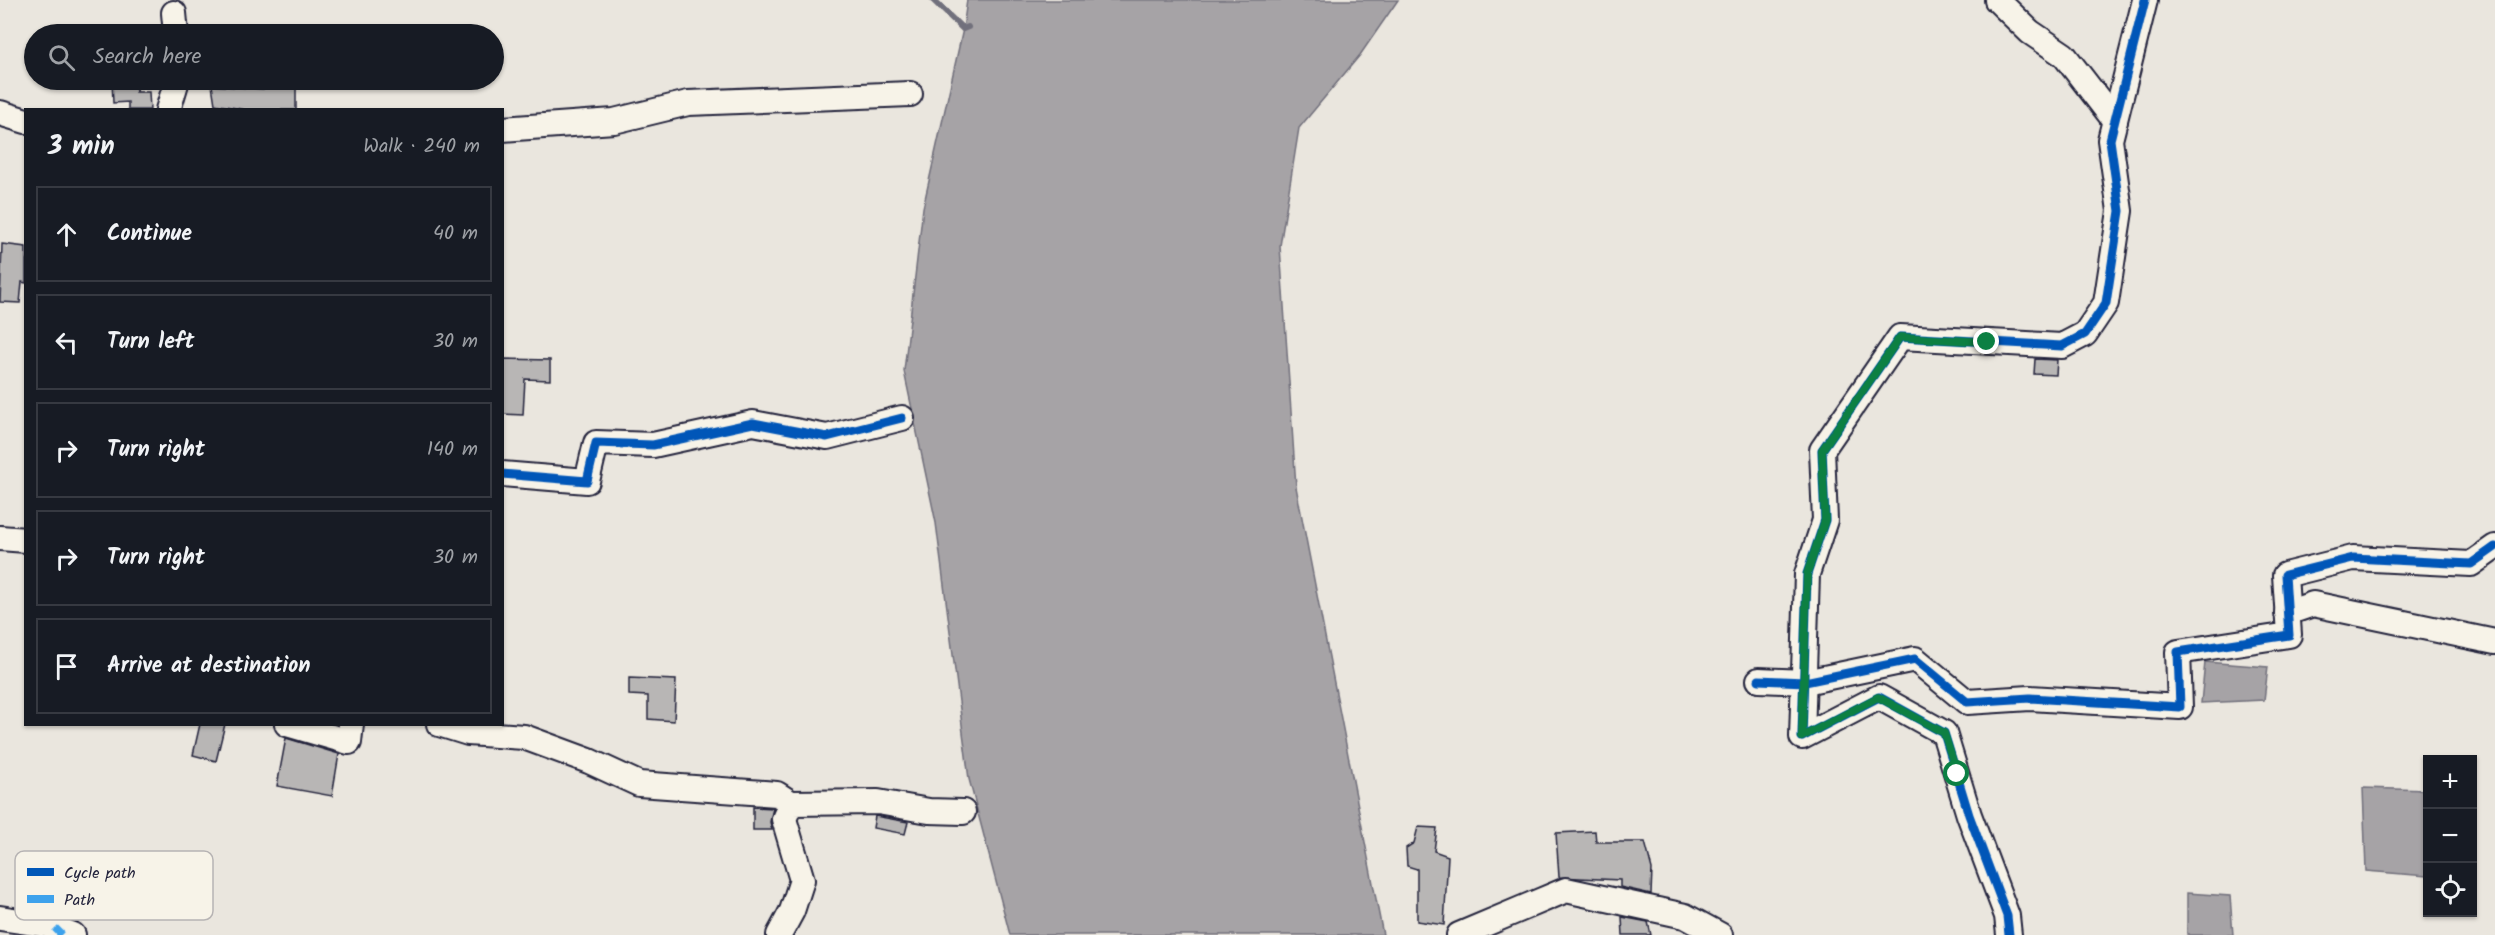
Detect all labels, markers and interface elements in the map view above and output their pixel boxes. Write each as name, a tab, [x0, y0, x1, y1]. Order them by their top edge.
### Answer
search box	[24, 24, 504, 90]
text: Search here	[93, 40, 201, 75]
icon: search	[45, 41, 78, 74]
text: 3 min	[48, 126, 115, 168]
text: Walk · 240 m	[363, 131, 480, 163]
text: Continue	[107, 217, 192, 252]
icon: ahead	[50, 218, 83, 251]
text: 40 m	[433, 218, 478, 250]
text: Turn left	[107, 325, 194, 360]
icon: left	[50, 326, 83, 359]
text: 30 m	[433, 326, 478, 358]
route end	[1973, 328, 1999, 354]
text: Turn right	[107, 433, 205, 468]
icon: right	[50, 434, 83, 467]
text: 140 m	[427, 434, 478, 466]
text: Turn right	[107, 541, 205, 576]
icon: right	[50, 542, 83, 575]
text: 30 m	[433, 542, 478, 574]
text: Arrive at destination	[107, 649, 310, 684]
icon: arrive	[50, 650, 83, 683]
map controls	[2423, 755, 2477, 917]
button: +	[2423, 755, 2477, 809]
route start	[1943, 760, 1969, 786]
button: −	[2423, 809, 2477, 863]
legend	[15, 851, 213, 920]
text: Cycle path	[64, 861, 136, 886]
button: locate	[2423, 863, 2477, 917]
text: Path	[64, 888, 95, 913]

